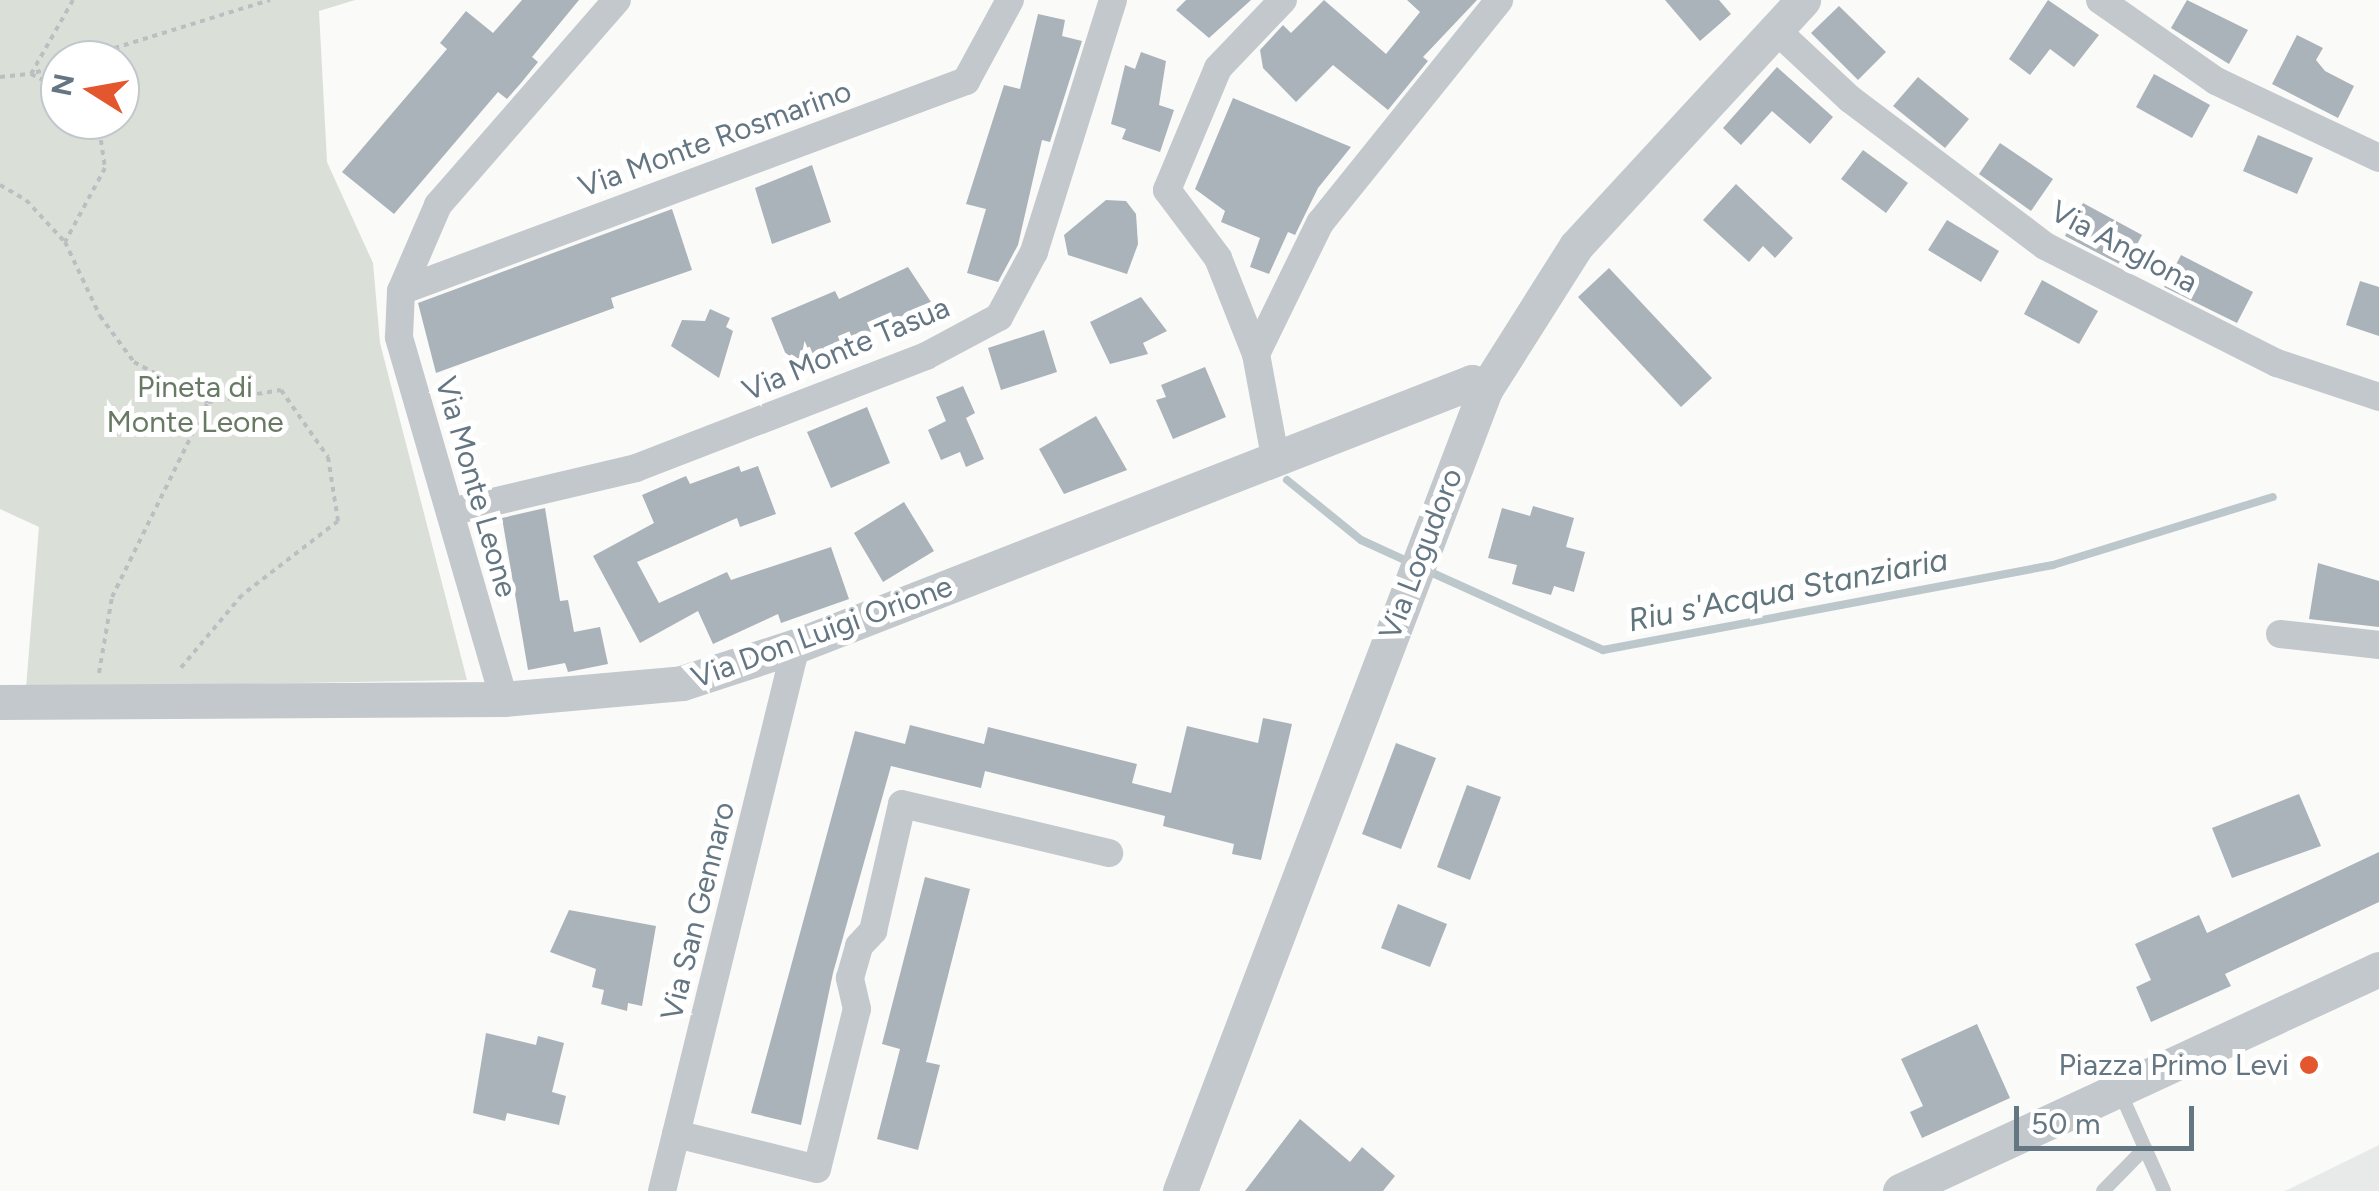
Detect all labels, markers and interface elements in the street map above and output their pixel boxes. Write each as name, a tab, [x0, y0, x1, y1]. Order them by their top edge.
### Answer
north arrow	[40, 40, 140, 140]
text: N	[44, 71, 81, 99]
street label: Via Monte Rosmarino	[574, 73, 856, 205]
street label: Via Anglona	[2044, 193, 2204, 301]
street label: Via Monte Tasua	[737, 289, 955, 409]
park label: Pineta di Monte Leone	[106, 369, 284, 440]
street label: Via Monte Leone	[427, 373, 525, 601]
street label: Via Logudoro	[1372, 463, 1470, 645]
water label: Riu s'Acqua Stanziaria	[1625, 540, 1951, 640]
street label: Via Don Luigi Orione	[687, 568, 957, 696]
street label: Via San Gennaro	[653, 798, 743, 1024]
place label: Piazza Primo Levi	[2058, 1047, 2289, 1083]
marker: Piazza Primo Levi	[2298, 1054, 2320, 1076]
scale bar	[2019, 1086, 2199, 1148]
text: 50 m	[2031, 1105, 2100, 1142]

